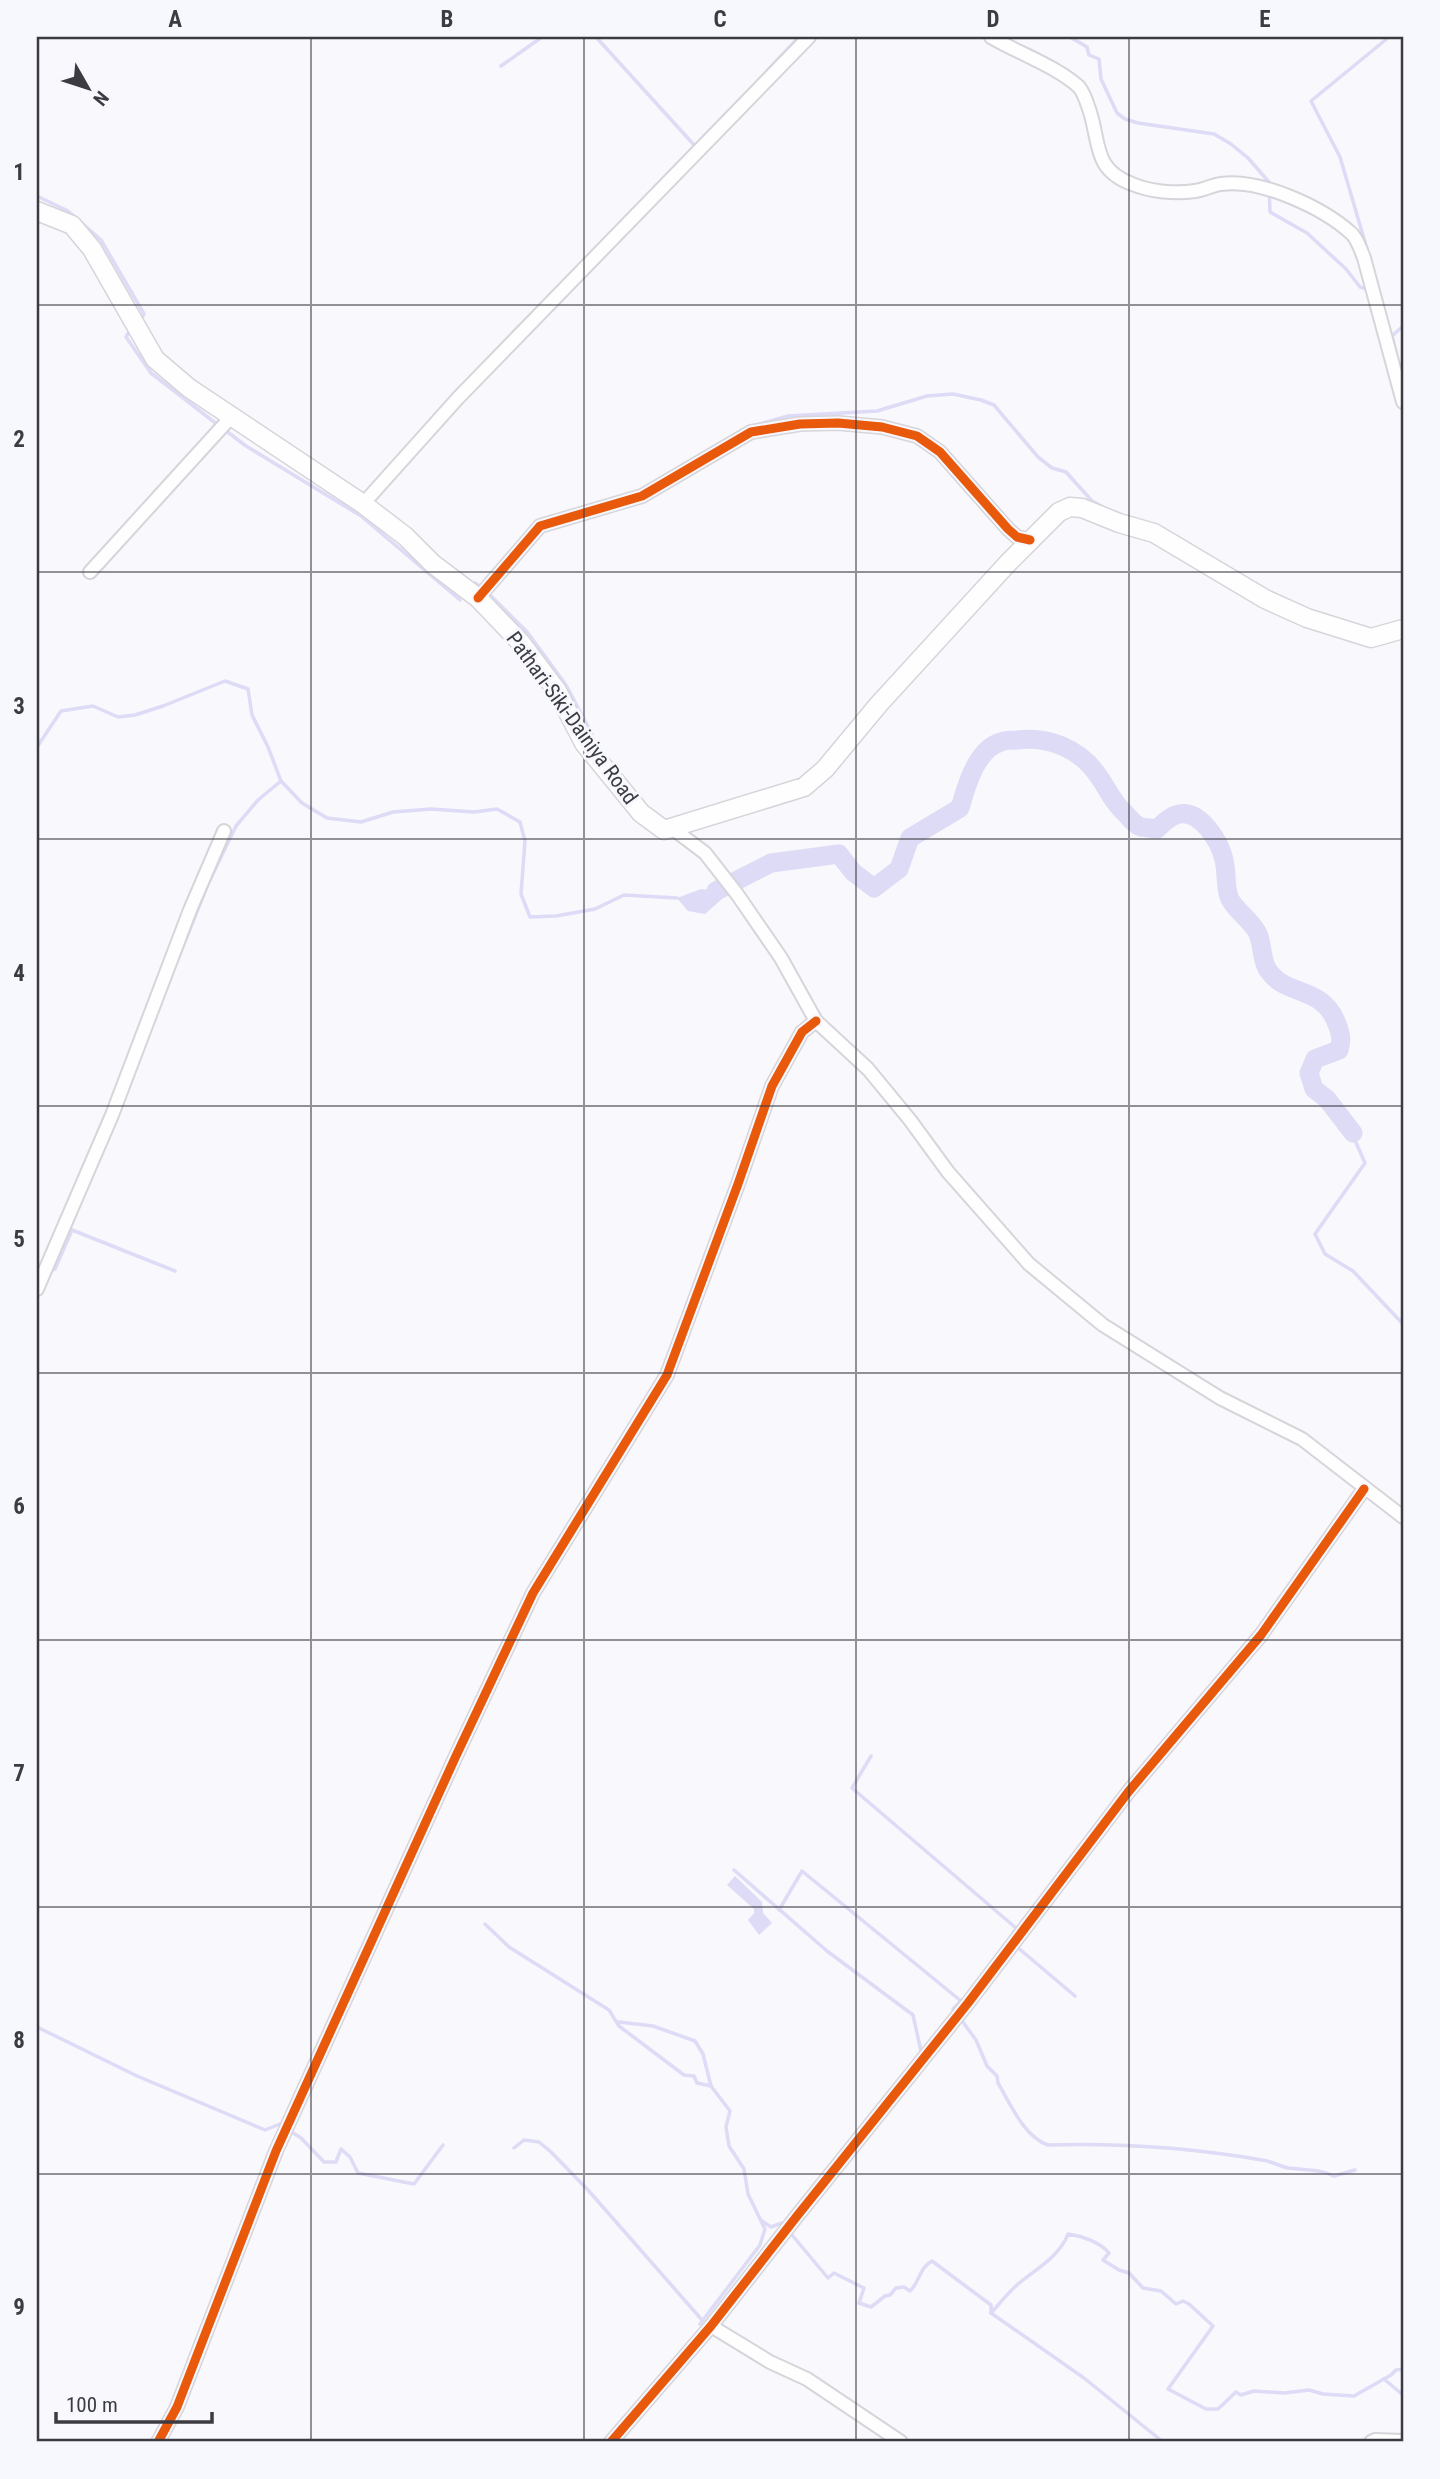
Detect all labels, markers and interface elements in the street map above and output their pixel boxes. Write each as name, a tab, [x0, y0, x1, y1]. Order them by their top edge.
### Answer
text: A	[168, 6, 182, 33]
text: B	[441, 6, 453, 33]
text: C	[713, 6, 727, 33]
text: D	[987, 6, 1000, 33]
text: E	[1259, 6, 1271, 33]
north arrow	[52, 52, 122, 122]
text: N	[88, 87, 113, 110]
text: 1	[13, 159, 25, 186]
text: 2	[13, 426, 25, 453]
street label: Pathari-Siki-Dainiya Road	[501, 627, 643, 809]
text: 3	[13, 693, 25, 720]
text: 4	[13, 960, 25, 987]
text: 5	[13, 1226, 25, 1253]
text: 6	[13, 1493, 25, 1520]
text: 7	[13, 1760, 25, 1787]
text: 8	[13, 2027, 25, 2054]
text: 9	[13, 2294, 25, 2321]
scale bar	[56, 2381, 212, 2425]
text: 100 m	[66, 2393, 118, 2417]

